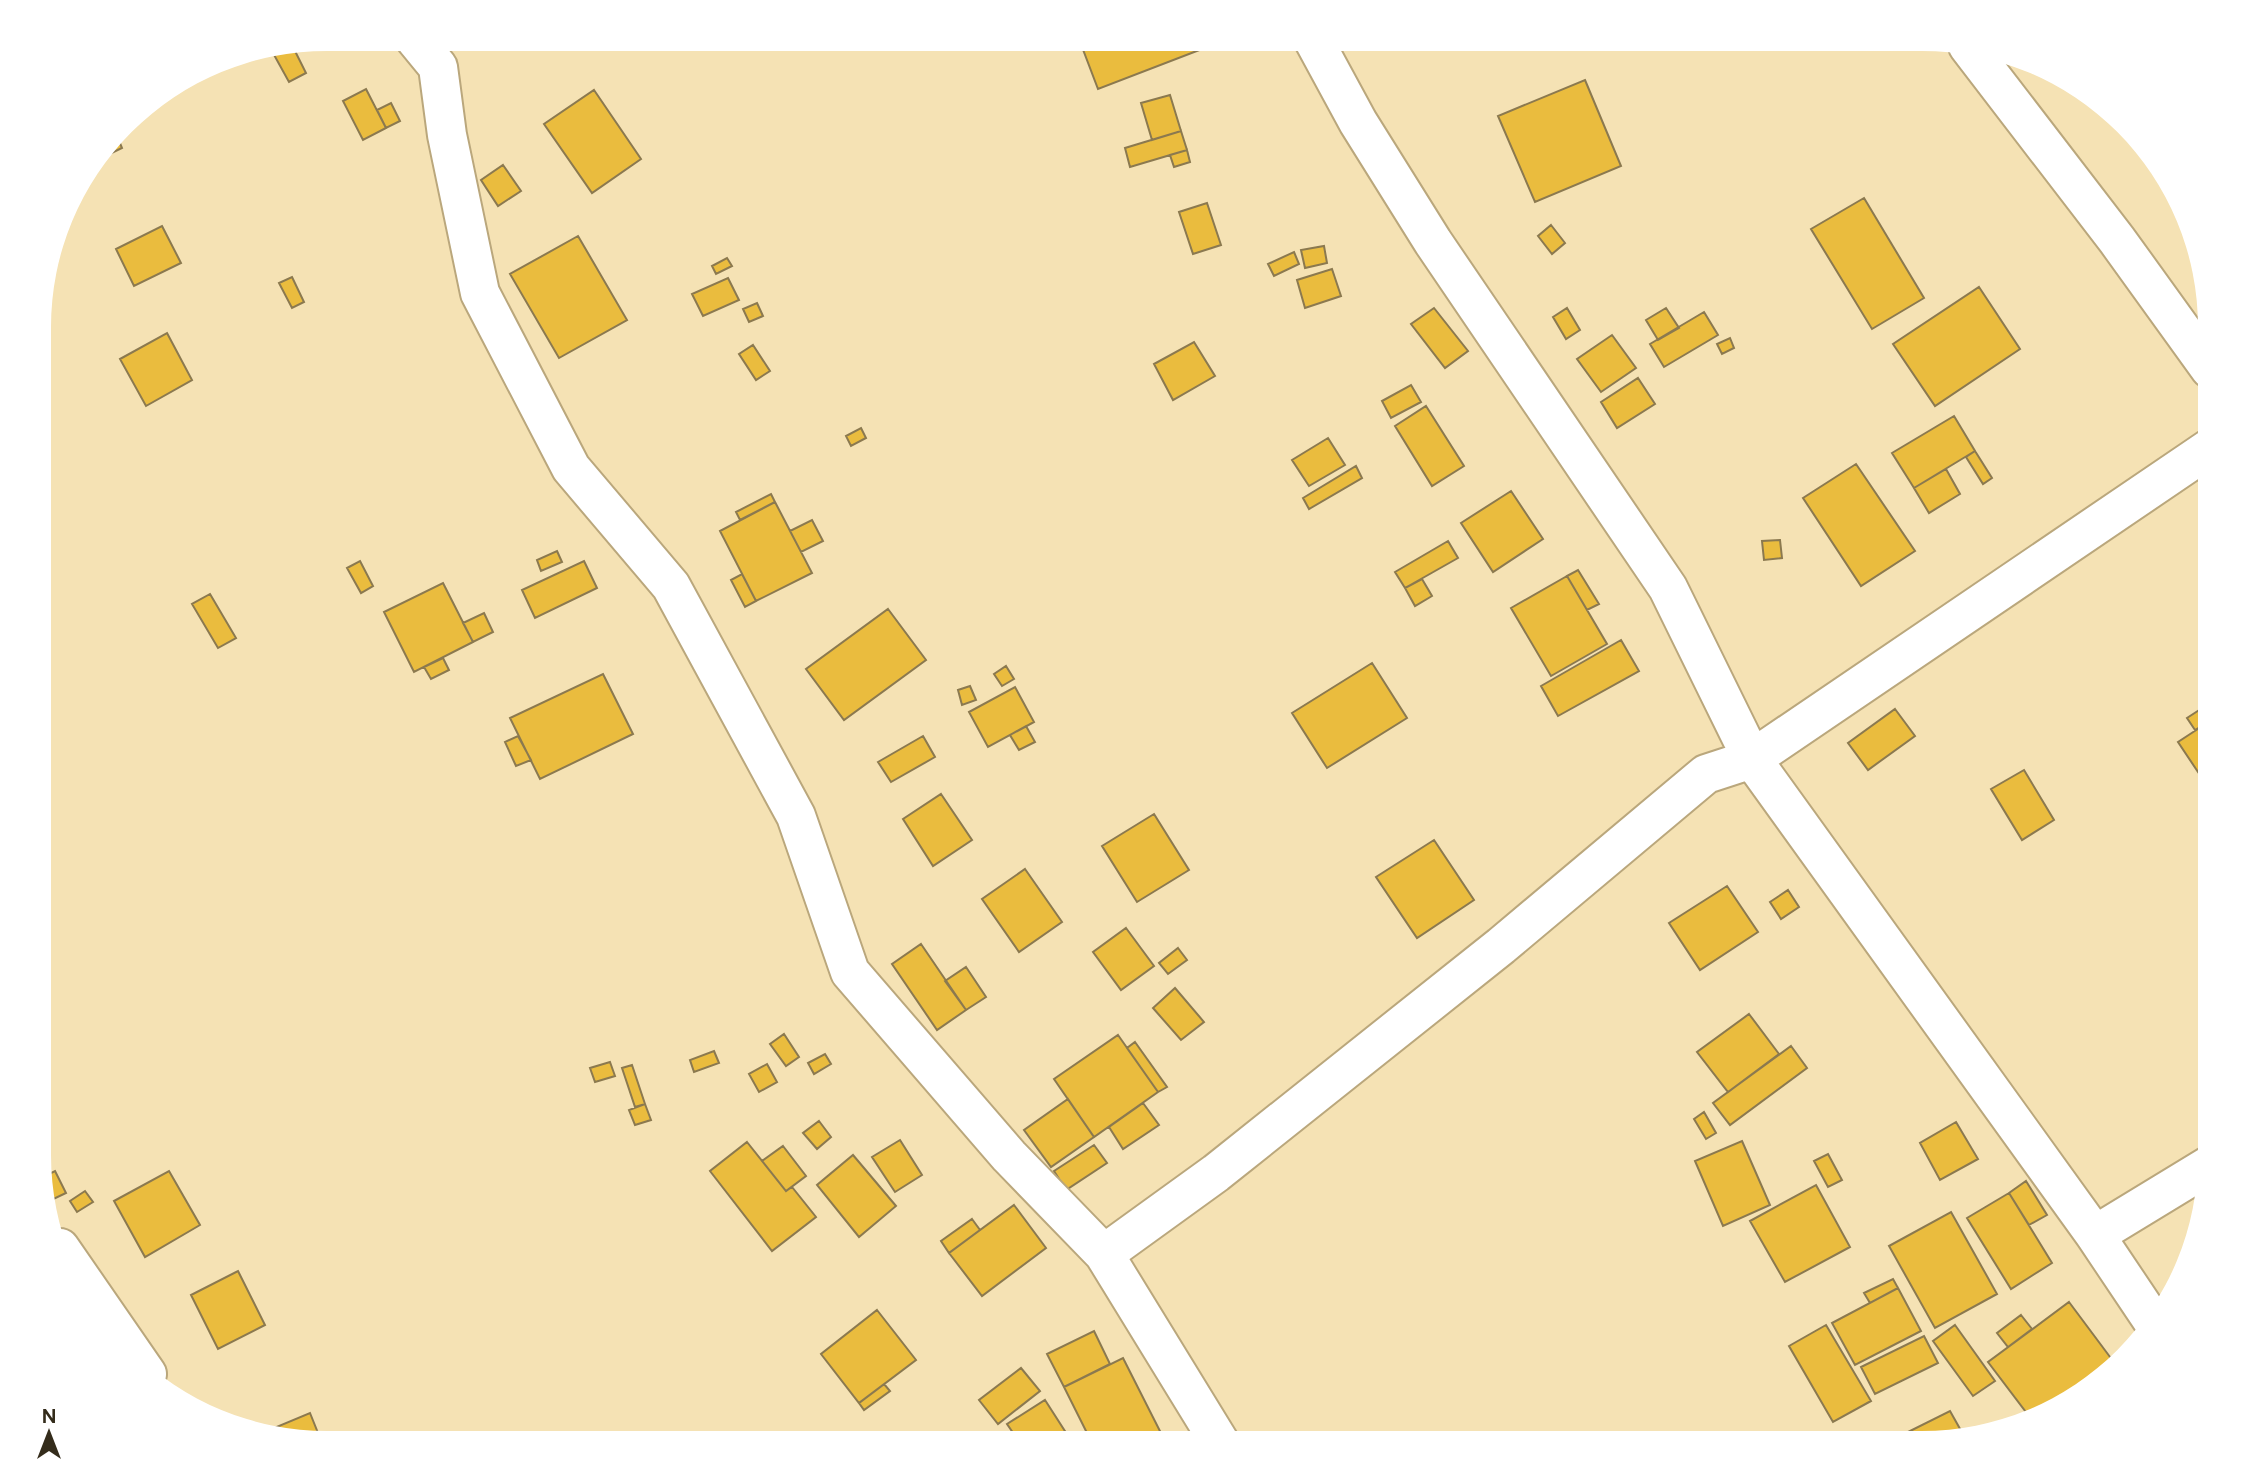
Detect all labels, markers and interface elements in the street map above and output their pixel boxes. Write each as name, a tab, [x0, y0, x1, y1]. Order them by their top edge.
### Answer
north arrow	[14, 1398, 84, 1468]
text: N	[42, 1405, 56, 1428]

